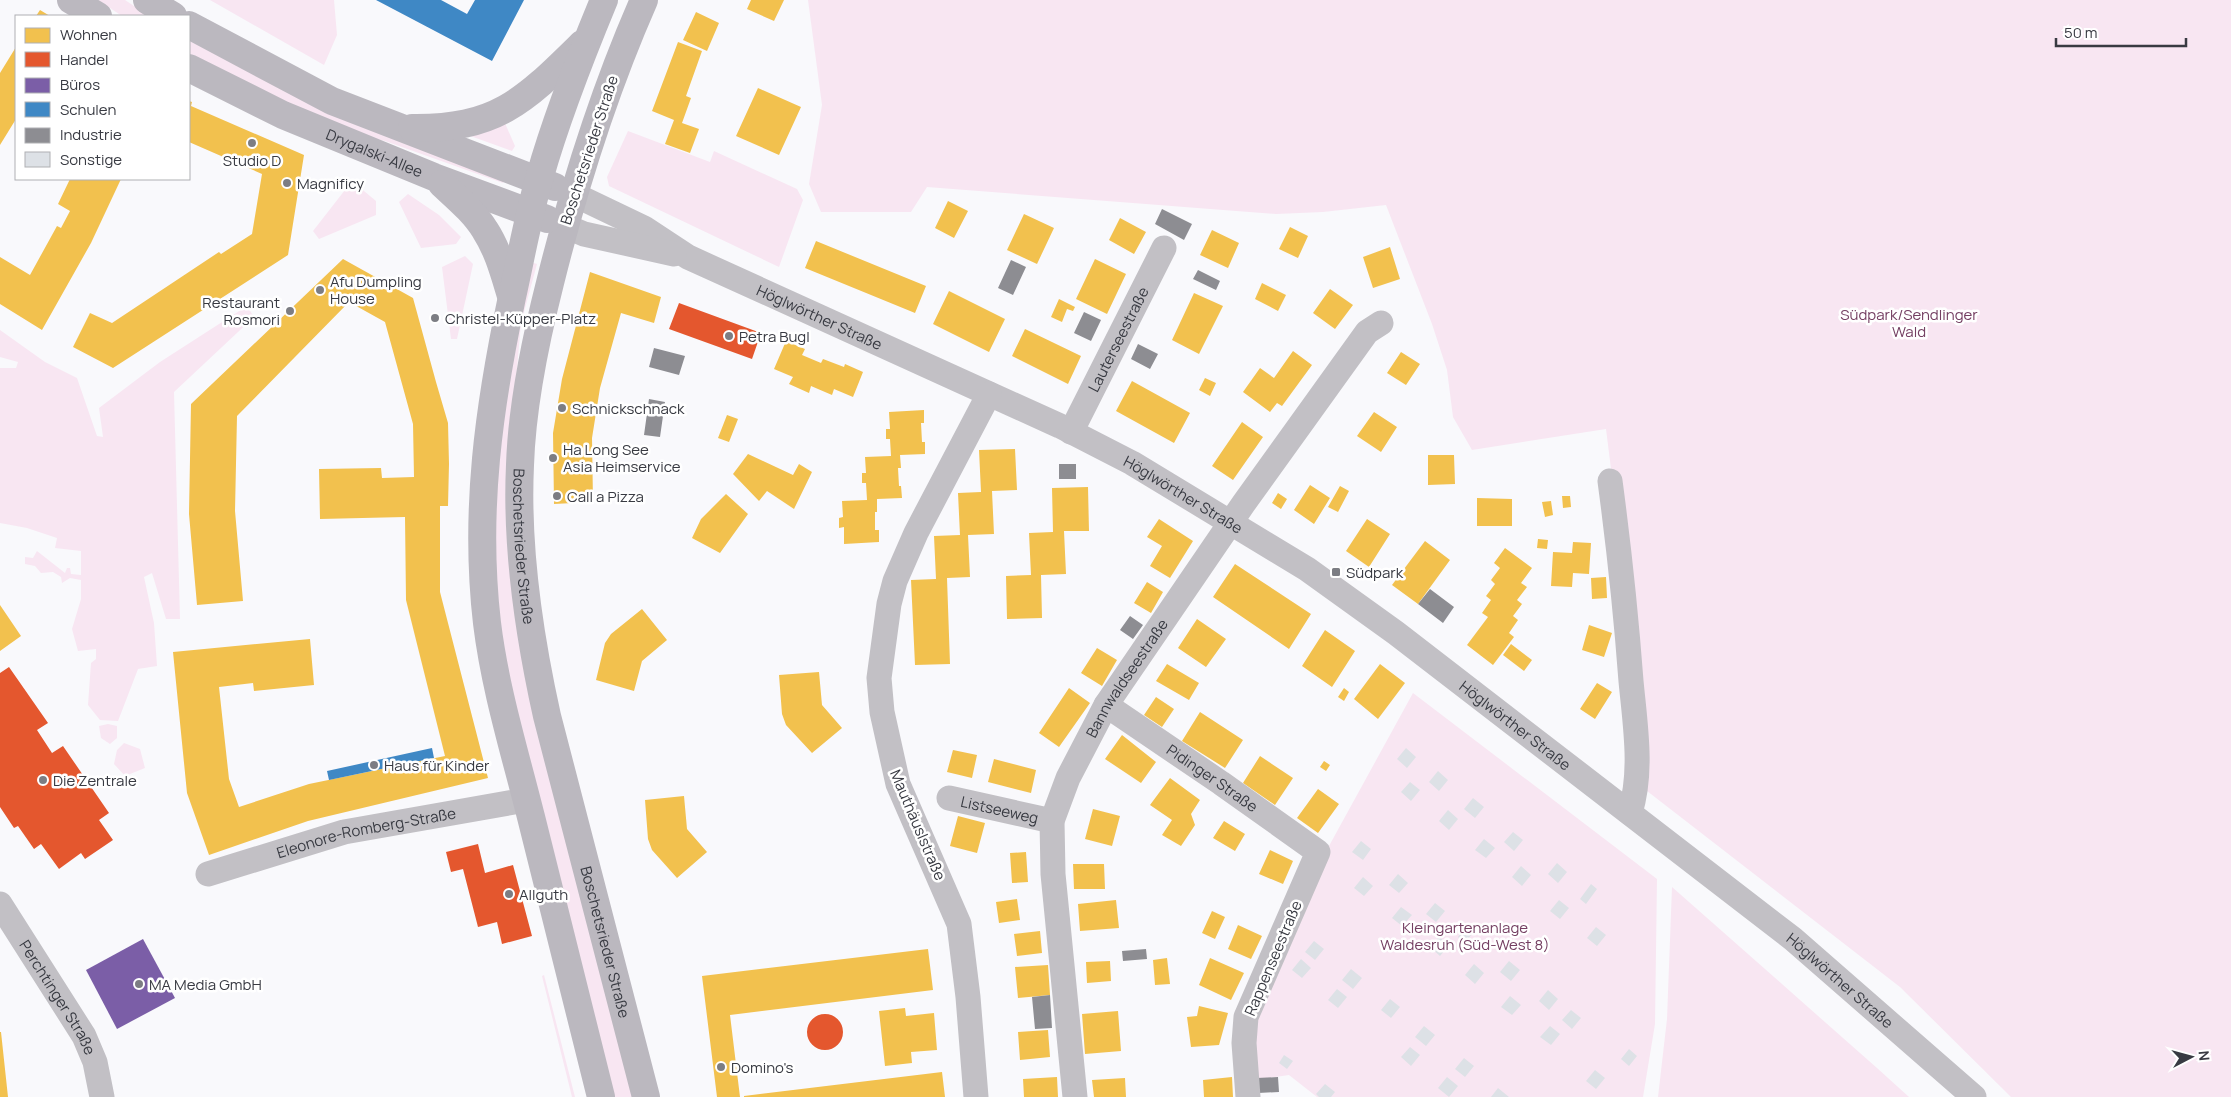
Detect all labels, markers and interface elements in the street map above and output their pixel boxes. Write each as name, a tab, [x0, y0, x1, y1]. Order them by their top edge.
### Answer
legend	[15, 15, 190, 180]
scale bar	[2056, 15, 2186, 47]
text: 50 m	[2064, 22, 2098, 43]
text: Wohnen	[60, 24, 117, 45]
text: Handel	[60, 49, 109, 70]
street label: Boschetsrieder Straße	[555, 72, 623, 227]
text: Büros	[60, 74, 100, 95]
text: Schulen	[60, 99, 116, 120]
street label: Drygalski-Allee	[323, 123, 426, 182]
text: Industrie	[60, 124, 122, 145]
marker: Studio D	[246, 137, 258, 149]
text: Sonstige	[60, 149, 122, 170]
place label: Studio D	[223, 150, 281, 171]
place label: Magnificy	[297, 173, 364, 194]
marker: Magnificy	[281, 177, 293, 189]
place label: Afu Dumpling House	[330, 271, 422, 309]
street label: Höglwörther Straße	[754, 279, 886, 355]
street label: Lauterseestraße	[1083, 283, 1153, 395]
marker: Afu Dumpling House	[314, 284, 326, 296]
place label: Restaurant Rosmori	[202, 292, 280, 330]
park label: Südpark/Sendlinger Wald	[1840, 304, 1978, 342]
marker: Restaurant Rosmori	[284, 305, 296, 317]
place label: Christel-Küpper-Platz	[445, 308, 596, 329]
marker: Christel-Küpper-Platz	[429, 312, 441, 324]
place label: Petra Bugl	[739, 326, 810, 347]
marker: Petra Bugl	[723, 330, 735, 342]
place label: Schnickschnack	[572, 398, 685, 419]
marker: Schnickschnack	[556, 402, 568, 414]
place label: Ha Long See Asia Heimservice	[563, 439, 681, 477]
street label: Höglwörther Straße	[1120, 450, 1247, 538]
marker: Ha Long See Asia Heimservice	[547, 452, 559, 464]
street label: Boschetsrieder Straße	[509, 468, 540, 626]
place label: Call a Pizza	[567, 486, 644, 507]
marker: Call a Pizza	[551, 490, 563, 502]
place label: Südpark	[1346, 562, 1404, 583]
marker: Südpark	[1330, 566, 1342, 578]
street label: Bannwaldseestraße	[1080, 614, 1173, 741]
street label: Höglwörther Straße	[1455, 675, 1576, 775]
street label: Pidinger Straße	[1163, 739, 1263, 817]
place label: Haus für Kinder	[384, 755, 490, 776]
marker: Haus für Kinder	[368, 759, 380, 771]
street label: Mauthäuslstraße	[885, 766, 951, 884]
place label: Die Zentrale	[53, 770, 137, 791]
marker: Die Zentrale	[37, 774, 49, 786]
street label: Listseeweg	[959, 790, 1041, 828]
street label: Eleonore-Romberg-Straße	[274, 802, 458, 863]
street label: Boschetsrieder Straße	[576, 864, 636, 1020]
place label: Allguth	[519, 884, 568, 905]
marker: Allguth	[503, 888, 515, 900]
street label: Rappenseestraße	[1239, 897, 1307, 1019]
park label: Kleingartenanlage Waldesruh (Süd-West 8)	[1380, 917, 1550, 955]
street label: Höglwörther Straße	[1782, 927, 1898, 1033]
street label: Perchtinger Straße	[15, 936, 101, 1058]
place label: MA Media GmbH	[149, 974, 262, 995]
marker: MA Media GmbH	[133, 978, 145, 990]
north arrow	[2166, 1032, 2216, 1082]
text: N	[2194, 1050, 2214, 1062]
place label: Domino's	[731, 1057, 793, 1078]
marker: Domino's	[715, 1061, 727, 1073]

